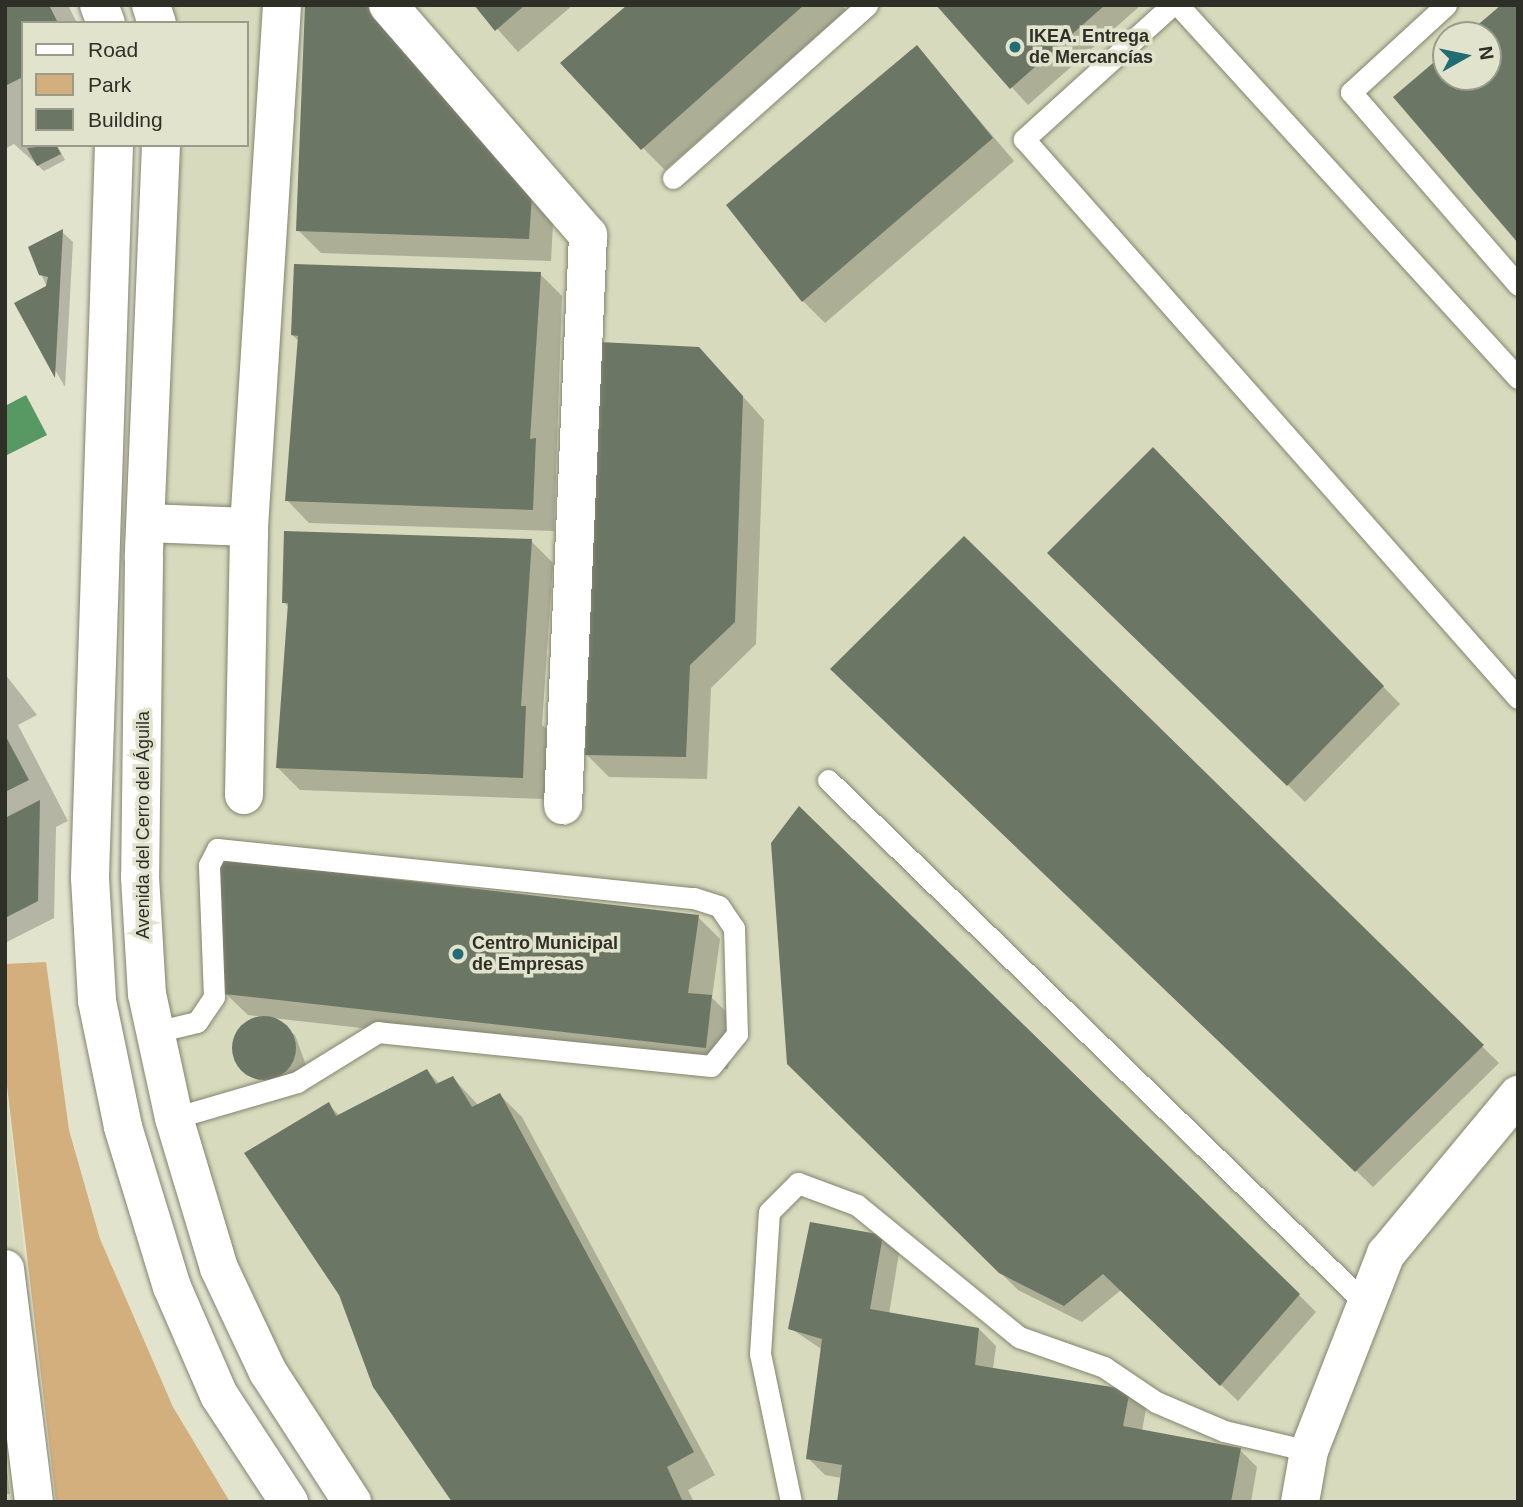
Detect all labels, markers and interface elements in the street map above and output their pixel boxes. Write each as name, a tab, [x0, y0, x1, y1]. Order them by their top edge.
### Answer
legend	[21, 21, 248, 147]
north arrow	[1432, 21, 1502, 91]
place label: IKEA. Entrega de Mercancías	[1029, 26, 1153, 68]
text: Road	[88, 38, 138, 61]
marker: IKEA. Entrega de Mercancías	[1007, 39, 1023, 55]
text: N	[1475, 45, 1498, 61]
text: Park	[88, 73, 131, 96]
text: Building	[88, 108, 163, 131]
street label: Avenida del Cerro del Águila	[132, 711, 154, 939]
place label: Centro Municipal de Empresas	[472, 933, 618, 976]
marker: Centro Municipal de Empresas	[450, 946, 466, 962]

